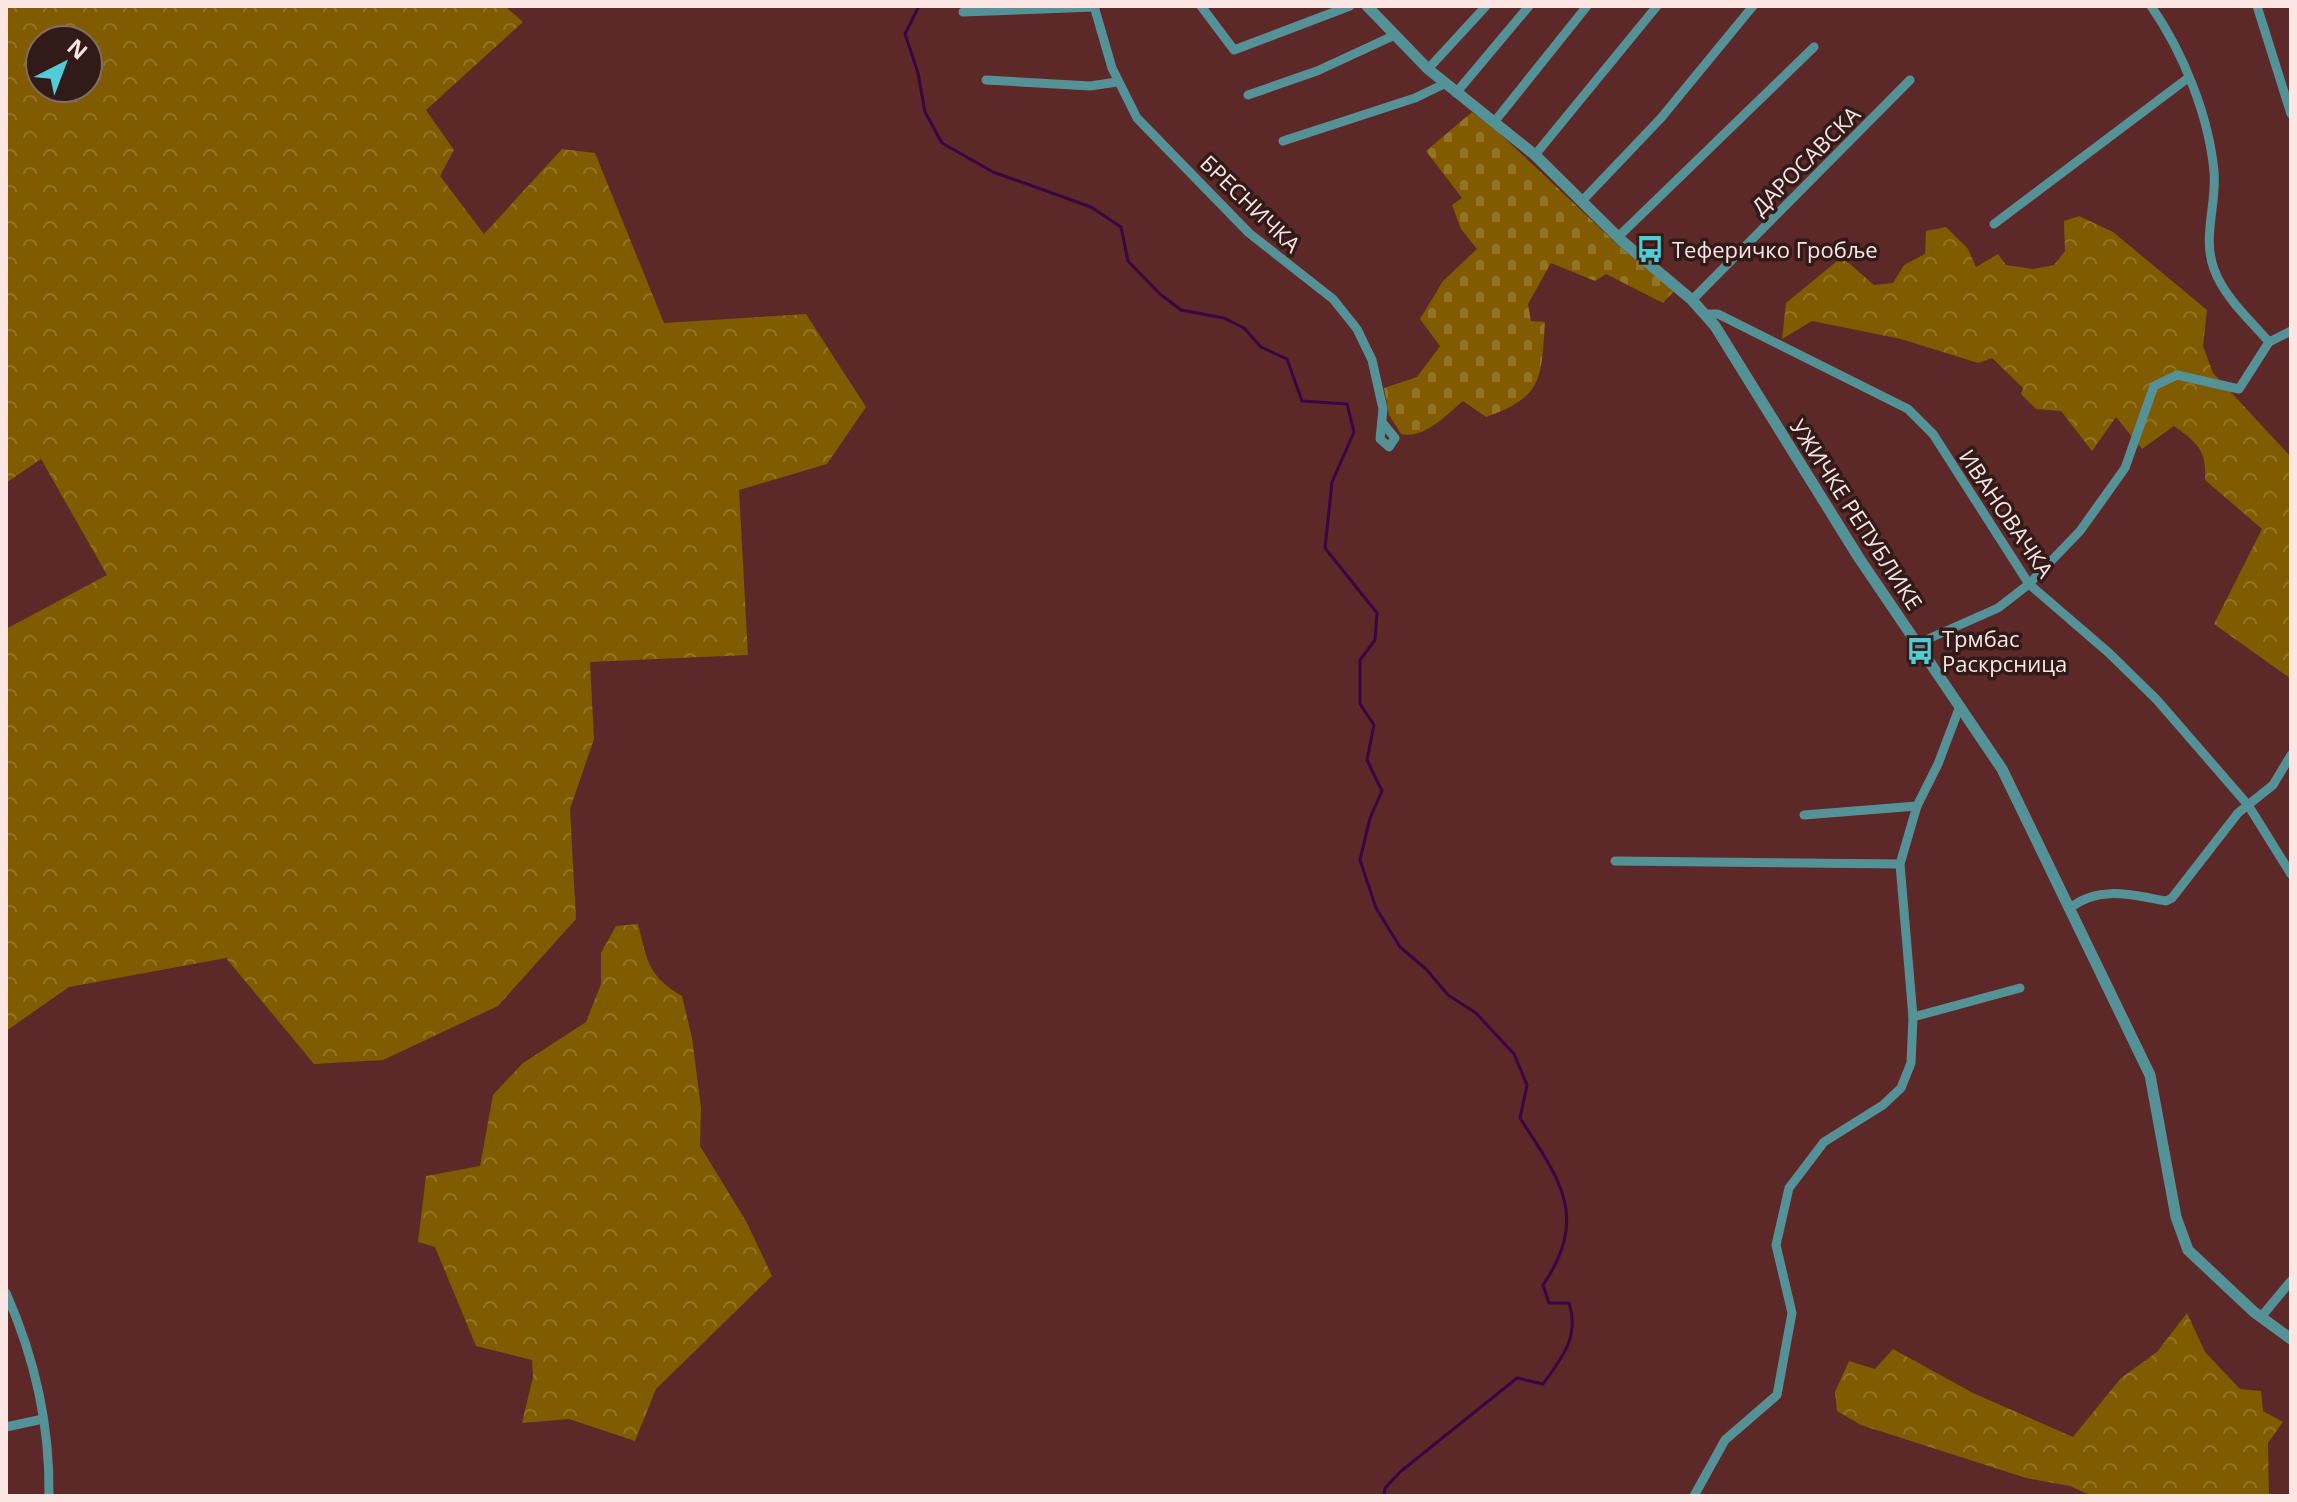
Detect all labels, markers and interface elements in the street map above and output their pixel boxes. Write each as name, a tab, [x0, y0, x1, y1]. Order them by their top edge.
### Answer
north arrow	[24, 24, 104, 104]
text: N	[61, 31, 95, 66]
street label: ДАРОСАВСКА	[1744, 99, 1866, 221]
street label: БРЕСНИЧКА	[1194, 148, 1308, 258]
bus stop icon: Теферичко Гробље	[1635, 234, 1665, 264]
place label: Теферичко Гробље	[1672, 234, 1878, 264]
street label: УЖИЧКЕ РЕПУБЛИКЕ	[1784, 413, 1930, 615]
street label: ИВАНОВАЧКА	[1953, 443, 2061, 583]
place label: Трмбас Раскрсница	[1942, 623, 2067, 678]
bus stop icon: Трмбас Раскрсница	[1905, 636, 1935, 666]

